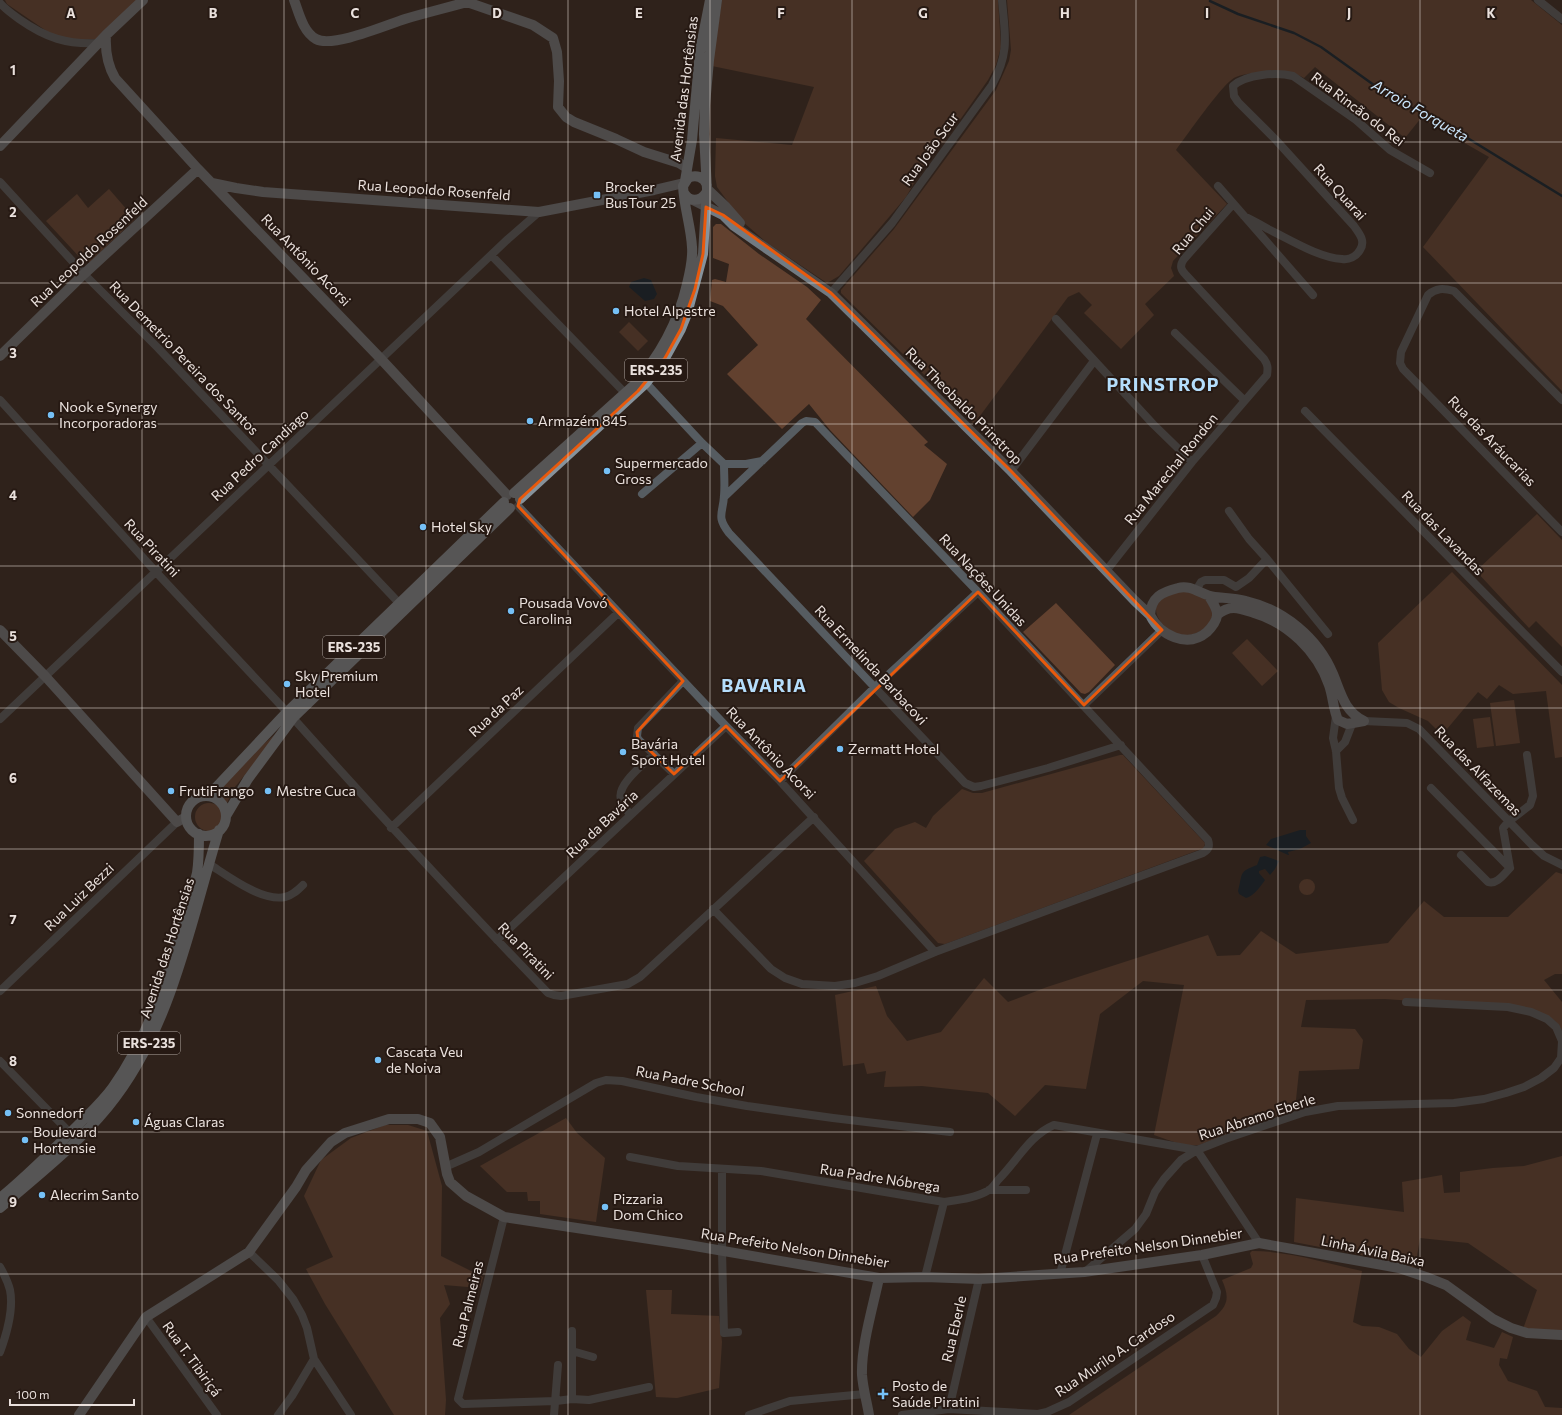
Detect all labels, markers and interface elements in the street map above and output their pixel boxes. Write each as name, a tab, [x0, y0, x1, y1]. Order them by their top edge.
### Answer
text: A	[66, 5, 76, 21]
text: B	[209, 5, 218, 21]
text: C	[351, 5, 360, 21]
text: D	[492, 5, 502, 21]
text: E	[635, 5, 643, 21]
text: F	[777, 5, 785, 21]
text: G	[918, 5, 928, 21]
text: H	[1060, 5, 1070, 21]
text: I	[1205, 5, 1209, 21]
text: J	[1347, 5, 1351, 21]
text: K	[1486, 5, 1496, 21]
street label: Avenida das Hortênsias	[666, 15, 701, 163]
text: 1	[10, 62, 16, 78]
street label: Rua Rincão do Rei	[1308, 68, 1408, 149]
water label: Arroio Forqueta	[1368, 75, 1472, 145]
street label: Rua João Scur	[897, 108, 962, 189]
street label: Rua Quarai	[1311, 160, 1370, 223]
street label: Rua Leopoldo Rosenfeld	[357, 176, 511, 203]
place label: Brocker BusTour 25	[605, 178, 676, 211]
marker: Brocker BusTour 25	[592, 190, 602, 200]
street label: Rua Leopoldo Rosenfeld	[27, 193, 151, 310]
text: 2	[9, 204, 17, 220]
street label: Rua Chui	[1168, 204, 1217, 258]
street label: Rua Antônio Acorsi	[258, 210, 355, 309]
street label: Rua Demetrio Pereira dos Santos	[106, 277, 262, 438]
place label: Hotel Alpestre	[624, 302, 716, 319]
marker: Hotel Alpestre	[611, 306, 621, 316]
street label: Rua Theobaldo Prinstrop	[902, 344, 1026, 468]
text: 3	[9, 345, 17, 361]
road number: ERS-235	[625, 359, 687, 381]
district label: PRINSTROP	[1107, 373, 1219, 395]
street label: Rua das Aráucarias	[1445, 392, 1540, 489]
place label: Nook e Synergy Incorporadoras	[59, 398, 158, 431]
street label: Rua Pedro Candiago	[207, 405, 312, 504]
street label: Rua Marechal Rondon	[1120, 409, 1221, 528]
marker: Nook e Synergy Incorporadoras	[46, 410, 56, 420]
place label: Armazém 845	[538, 412, 627, 429]
marker: Armazém 845	[525, 416, 535, 426]
place label: Supermercado Gross	[615, 454, 708, 487]
marker: Supermercado Gross	[602, 466, 612, 476]
text: 4	[9, 487, 17, 503]
street label: Rua das Lavandas	[1399, 487, 1488, 578]
street label: Rua Piratini	[121, 515, 184, 580]
place label: Hotel Sky	[431, 518, 492, 535]
marker: Hotel Sky	[418, 522, 428, 532]
street label: Rua Nações Unidas	[936, 530, 1031, 629]
place label: Pousada Vovó Carolina	[519, 594, 608, 627]
street label: Rua Ermelinda Barbacovi	[812, 601, 931, 728]
marker: Pousada Vovó Carolina	[506, 606, 516, 616]
text: 5	[9, 628, 17, 644]
road number: ERS-235	[323, 636, 385, 658]
place label: Sky Premium Hotel	[295, 667, 378, 700]
district label: BAVARIA	[721, 674, 807, 696]
marker: Sky Premium Hotel	[282, 679, 292, 689]
street label: Rua da Paz	[465, 681, 526, 740]
street label: Rua Antônio Acorsi	[723, 703, 820, 802]
street label: Rua das Alfazemas	[1431, 722, 1525, 819]
place label: Bavária Sport Hotel	[631, 735, 705, 768]
place label: Zermatt Hotel	[848, 740, 939, 757]
marker: Zermatt Hotel	[835, 744, 845, 754]
marker: Bavária Sport Hotel	[618, 747, 628, 757]
text: 6	[9, 770, 17, 786]
place label: FrutiFrango	[179, 782, 254, 799]
place label: Mestre Cuca	[276, 782, 356, 799]
marker: FrutiFrango	[166, 786, 176, 796]
marker: Mestre Cuca	[263, 786, 273, 796]
street label: Rua da Bavária	[562, 786, 641, 861]
street label: Rua Luiz Bezzi	[40, 859, 117, 934]
street label: Avenida das Hortênsias	[136, 875, 197, 1020]
text: 7	[9, 911, 17, 927]
street label: Rua Piratini	[495, 918, 558, 983]
road number: ERS-235	[118, 1032, 180, 1054]
place label: Cascata Veu de Noiva	[386, 1043, 463, 1076]
text: 8	[9, 1053, 17, 1069]
marker: Cascata Veu de Noiva	[373, 1055, 383, 1065]
street label: Rua Padre School	[634, 1062, 746, 1099]
street label: Rua Abramo Eberle	[1196, 1090, 1317, 1143]
place label: Sonnedorf	[16, 1104, 84, 1121]
marker: Sonnedorf	[3, 1108, 13, 1118]
place label: Águas Claras	[144, 1113, 225, 1130]
marker: Águas Claras	[131, 1117, 141, 1127]
place label: Boulevard Hortensie	[33, 1123, 97, 1156]
marker: Boulevard Hortensie	[20, 1135, 30, 1145]
street label: Rua Padre Nóbrega	[819, 1160, 941, 1195]
place label: Alecrim Santo	[50, 1186, 139, 1203]
marker: Alecrim Santo	[37, 1190, 47, 1200]
place label: Pizzaria Dom Chico	[613, 1190, 683, 1223]
text: 9	[9, 1194, 17, 1210]
marker: Pizzaria Dom Chico	[600, 1202, 610, 1212]
street label: Rua Prefeito Nelson Dinnebier	[700, 1224, 891, 1271]
street label: Rua Prefeito Nelson Dinnebier	[1052, 1224, 1244, 1267]
street label: Linha Ávila Baixa	[1320, 1231, 1427, 1270]
street label: Rua Palmeiras	[448, 1259, 487, 1349]
street label: Rua Eberle	[938, 1294, 969, 1364]
street label: Rua Murilo A. Cardoso	[1051, 1307, 1178, 1400]
street label: Rua T. Tibiriçá	[159, 1318, 225, 1400]
place label: Posto de Saúde Piratini	[892, 1377, 980, 1410]
scale bar	[10, 1381, 134, 1407]
text: 100 m	[16, 1387, 50, 1401]
marker: Posto de Saúde Piratini	[877, 1388, 889, 1400]

